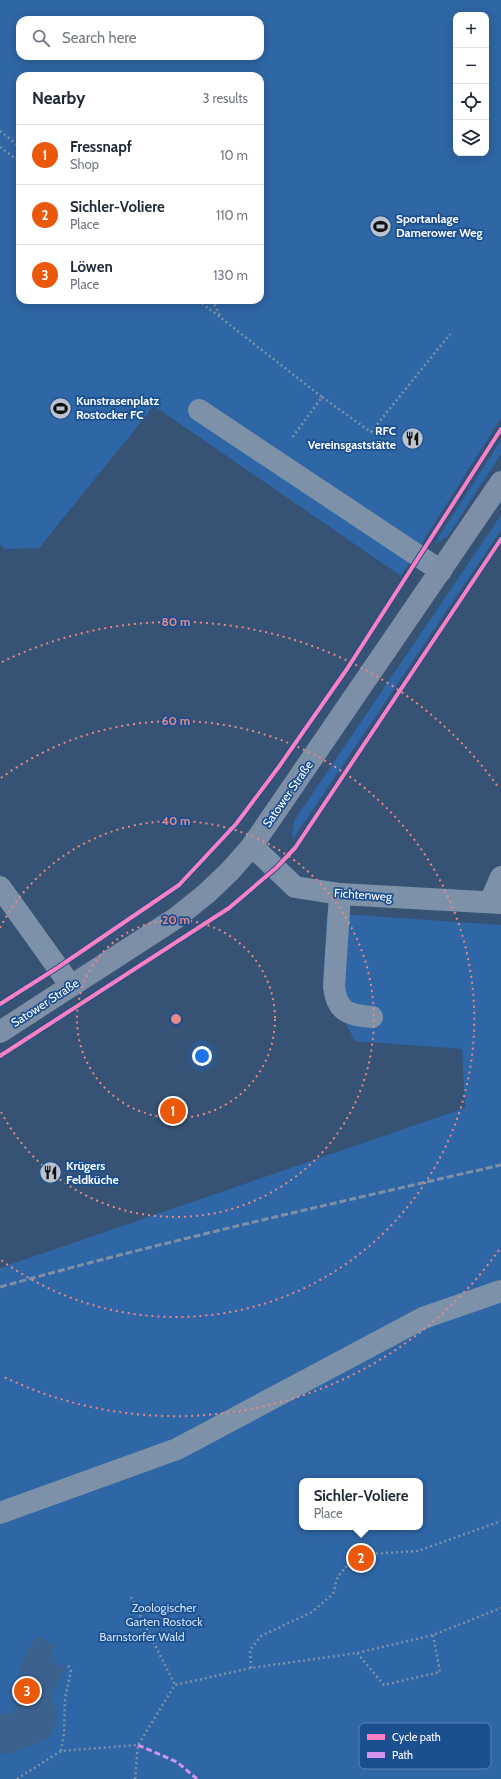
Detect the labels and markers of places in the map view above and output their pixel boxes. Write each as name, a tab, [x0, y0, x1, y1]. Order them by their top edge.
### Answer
place label: Sportanlage Damerower Weg	[396, 211, 483, 240]
sports icon: Sportanlage Damerower Weg	[367, 213, 393, 239]
place label: Kunstrasenplatz Rostocker FC	[76, 393, 159, 422]
sports icon: Kunstrasenplatz Rostocker FC	[48, 395, 74, 421]
place label: RFC Vereinsgaststätte	[308, 423, 396, 452]
restaurant icon: RFC Vereinsgaststätte	[399, 425, 425, 451]
centre of rings	[169, 1012, 183, 1026]
pin: 1	[160, 1096, 186, 1126]
place label: Krügers Feldküche	[66, 1158, 119, 1187]
restaurant icon: Krügers Feldküche	[38, 1160, 64, 1186]
pin: 2	[348, 1543, 374, 1573]
pin: 3	[14, 1676, 40, 1706]

